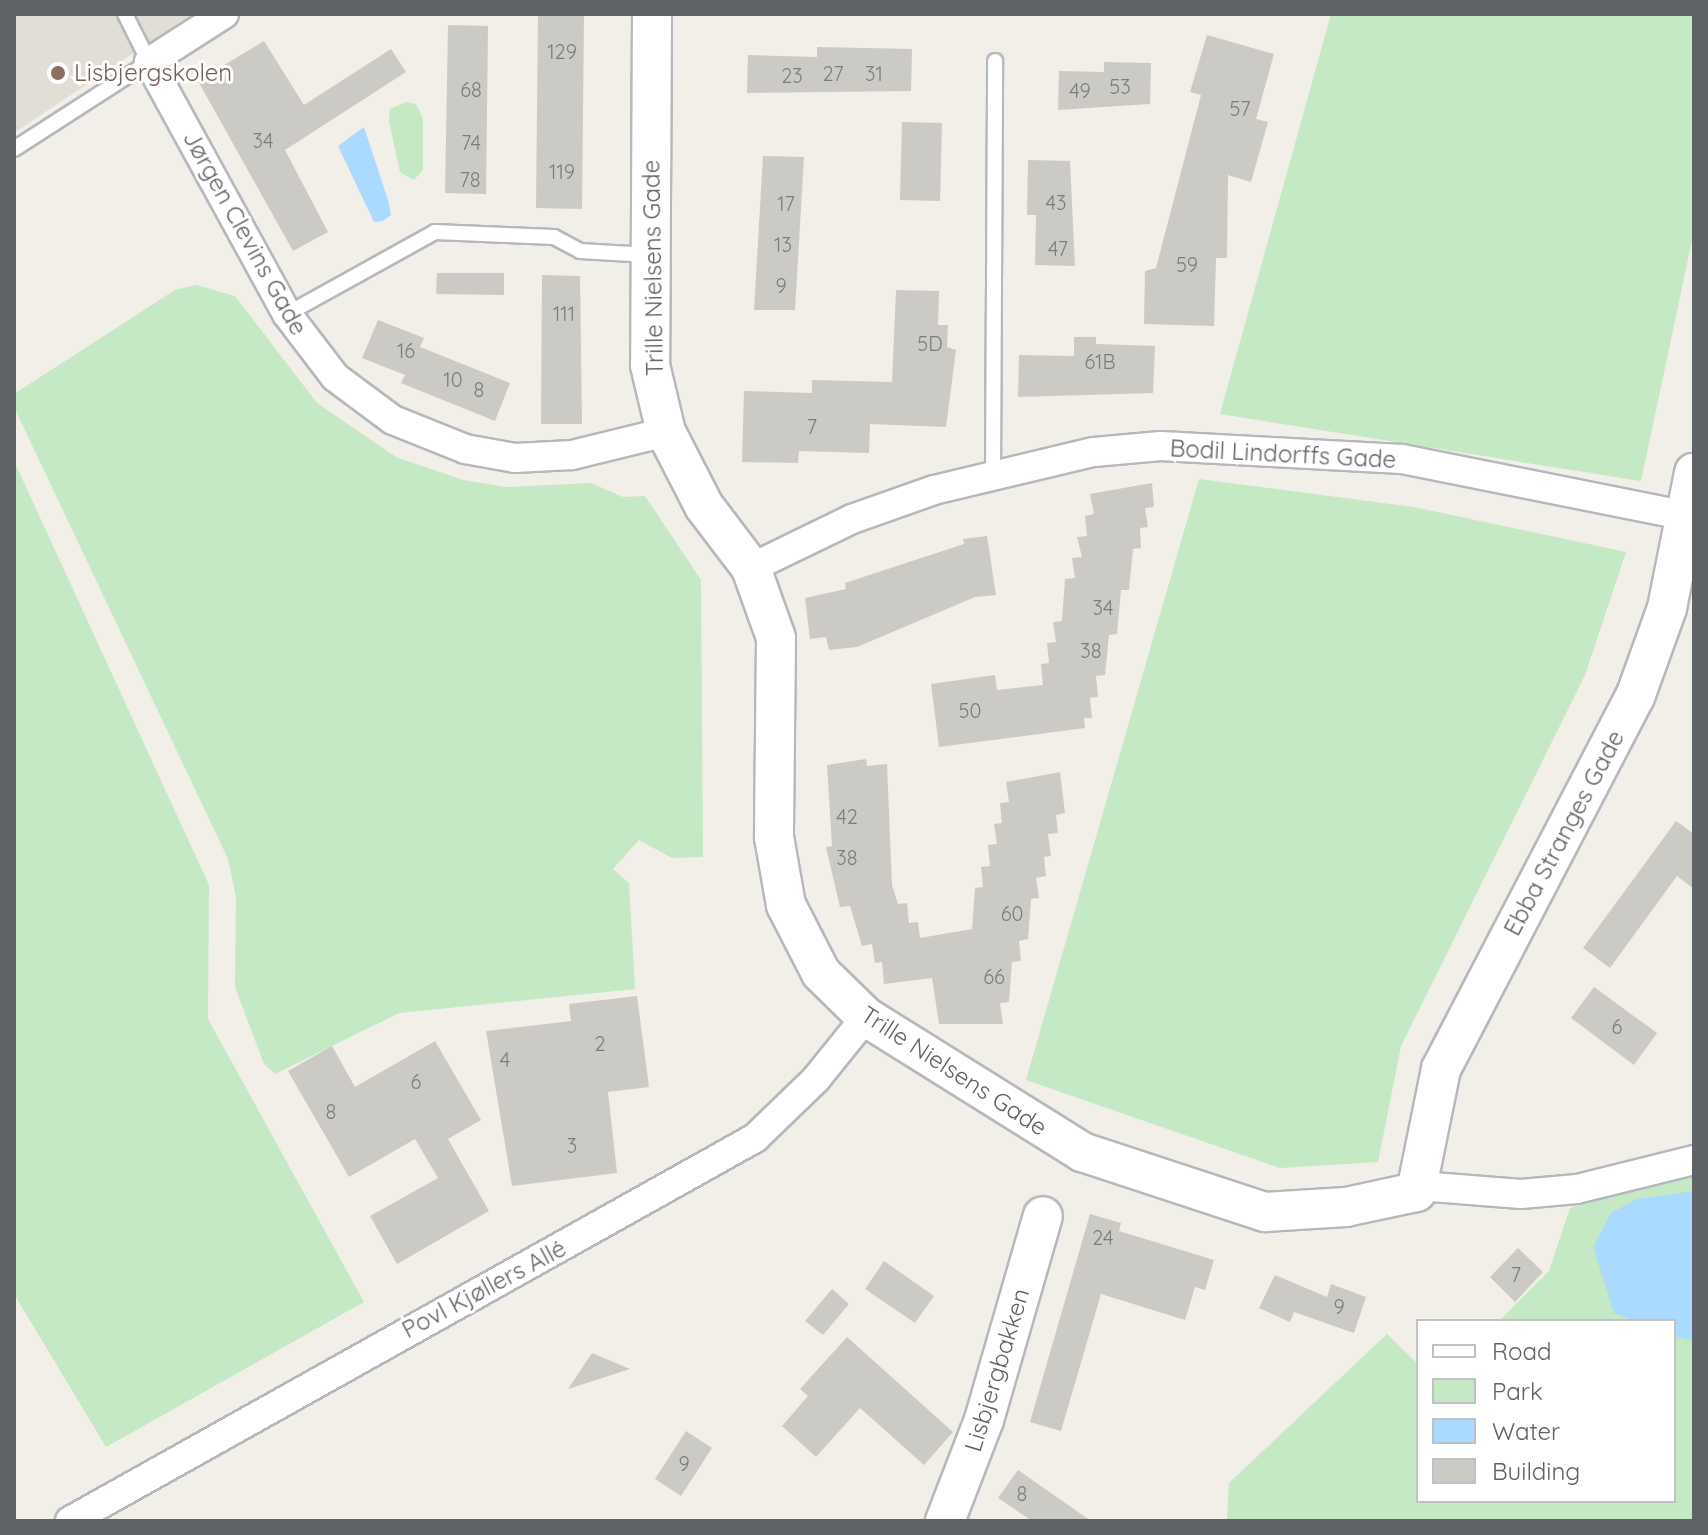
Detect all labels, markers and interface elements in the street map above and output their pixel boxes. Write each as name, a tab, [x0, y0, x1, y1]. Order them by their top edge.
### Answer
house number: 129	[547, 39, 577, 63]
place label: Lisbjergskolen	[74, 59, 232, 87]
house number: 27	[823, 61, 843, 85]
house number: 31	[865, 61, 883, 85]
house number: 23	[781, 63, 803, 87]
marker: Lisbjergskolen	[49, 64, 67, 82]
house number: 53	[1109, 74, 1131, 98]
house number: 68	[460, 77, 482, 101]
house number: 49	[1069, 78, 1091, 102]
house number: 57	[1229, 96, 1251, 120]
street label: Jørgen Clevins Gade	[177, 126, 313, 340]
house number: 34	[252, 128, 274, 152]
house number: 74	[461, 130, 481, 154]
house number: 119	[549, 159, 575, 183]
street label: Trille Nielsens Gade	[637, 160, 669, 376]
house number: 78	[459, 167, 481, 191]
house number: 43	[1045, 190, 1067, 214]
house number: 17	[777, 191, 795, 215]
house number: 13	[774, 232, 792, 256]
house number: 47	[1048, 236, 1068, 260]
house number: 59	[1176, 252, 1198, 276]
house number: 9	[775, 273, 787, 297]
house number: 111	[553, 301, 575, 325]
house number: 5D	[917, 331, 943, 355]
house number: 16	[397, 338, 415, 362]
house number: 61B	[1084, 349, 1116, 373]
house number: 10	[443, 367, 463, 391]
house number: 8	[474, 377, 484, 401]
house number: 7	[807, 414, 817, 438]
street label: Bodil Lindorffs Gade	[1169, 434, 1397, 474]
house number: 34	[1092, 595, 1114, 619]
house number: 38	[1080, 638, 1102, 662]
house number: 50	[959, 698, 981, 722]
street label: Ebba Stranges Gade	[1498, 725, 1630, 941]
house number: 42	[836, 804, 858, 828]
house number: 38	[836, 845, 858, 869]
house number: 60	[1001, 901, 1023, 925]
house number: 66	[983, 964, 1005, 988]
street label: Trille Nielsens Gade	[856, 1000, 1052, 1142]
house number: 6	[1612, 1014, 1622, 1038]
house number: 2	[594, 1031, 606, 1055]
house number: 4	[500, 1047, 510, 1071]
house number: 6	[411, 1069, 421, 1093]
house number: 8	[326, 1099, 336, 1123]
house number: 3	[567, 1133, 577, 1157]
house number: 24	[1092, 1225, 1114, 1249]
street label: Povl Kjøllers Allé	[397, 1234, 571, 1344]
house number: 7	[1511, 1262, 1521, 1286]
street label: Lisbjergbakken	[959, 1285, 1035, 1455]
house number: 9	[1333, 1294, 1345, 1318]
legend	[1416, 1319, 1676, 1503]
text: Road	[1492, 1336, 1552, 1366]
text: Park	[1492, 1376, 1543, 1406]
text: Water	[1492, 1416, 1560, 1446]
house number: 9	[678, 1451, 690, 1475]
text: Building	[1492, 1456, 1580, 1486]
house number: 8	[1017, 1481, 1027, 1505]

